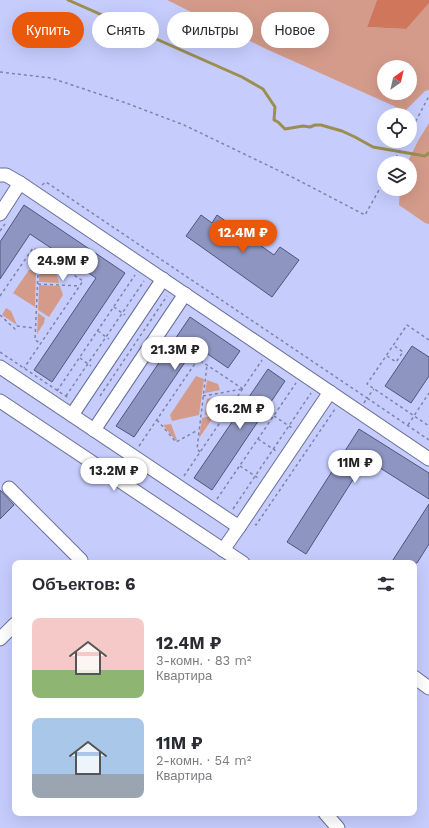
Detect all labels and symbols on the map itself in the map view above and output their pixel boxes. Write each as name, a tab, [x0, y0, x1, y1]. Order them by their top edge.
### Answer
north arrow	[377, 60, 417, 100]
pin: 12.4M ₽	[206, 220, 280, 254]
pin: 24.9M ₽	[26, 248, 100, 282]
pin: 21.3M ₽	[138, 337, 212, 371]
pin: 16.2M ₽	[203, 396, 277, 430]
pin: 11M ₽	[327, 450, 383, 484]
pin: 13.2M ₽	[77, 458, 151, 492]

